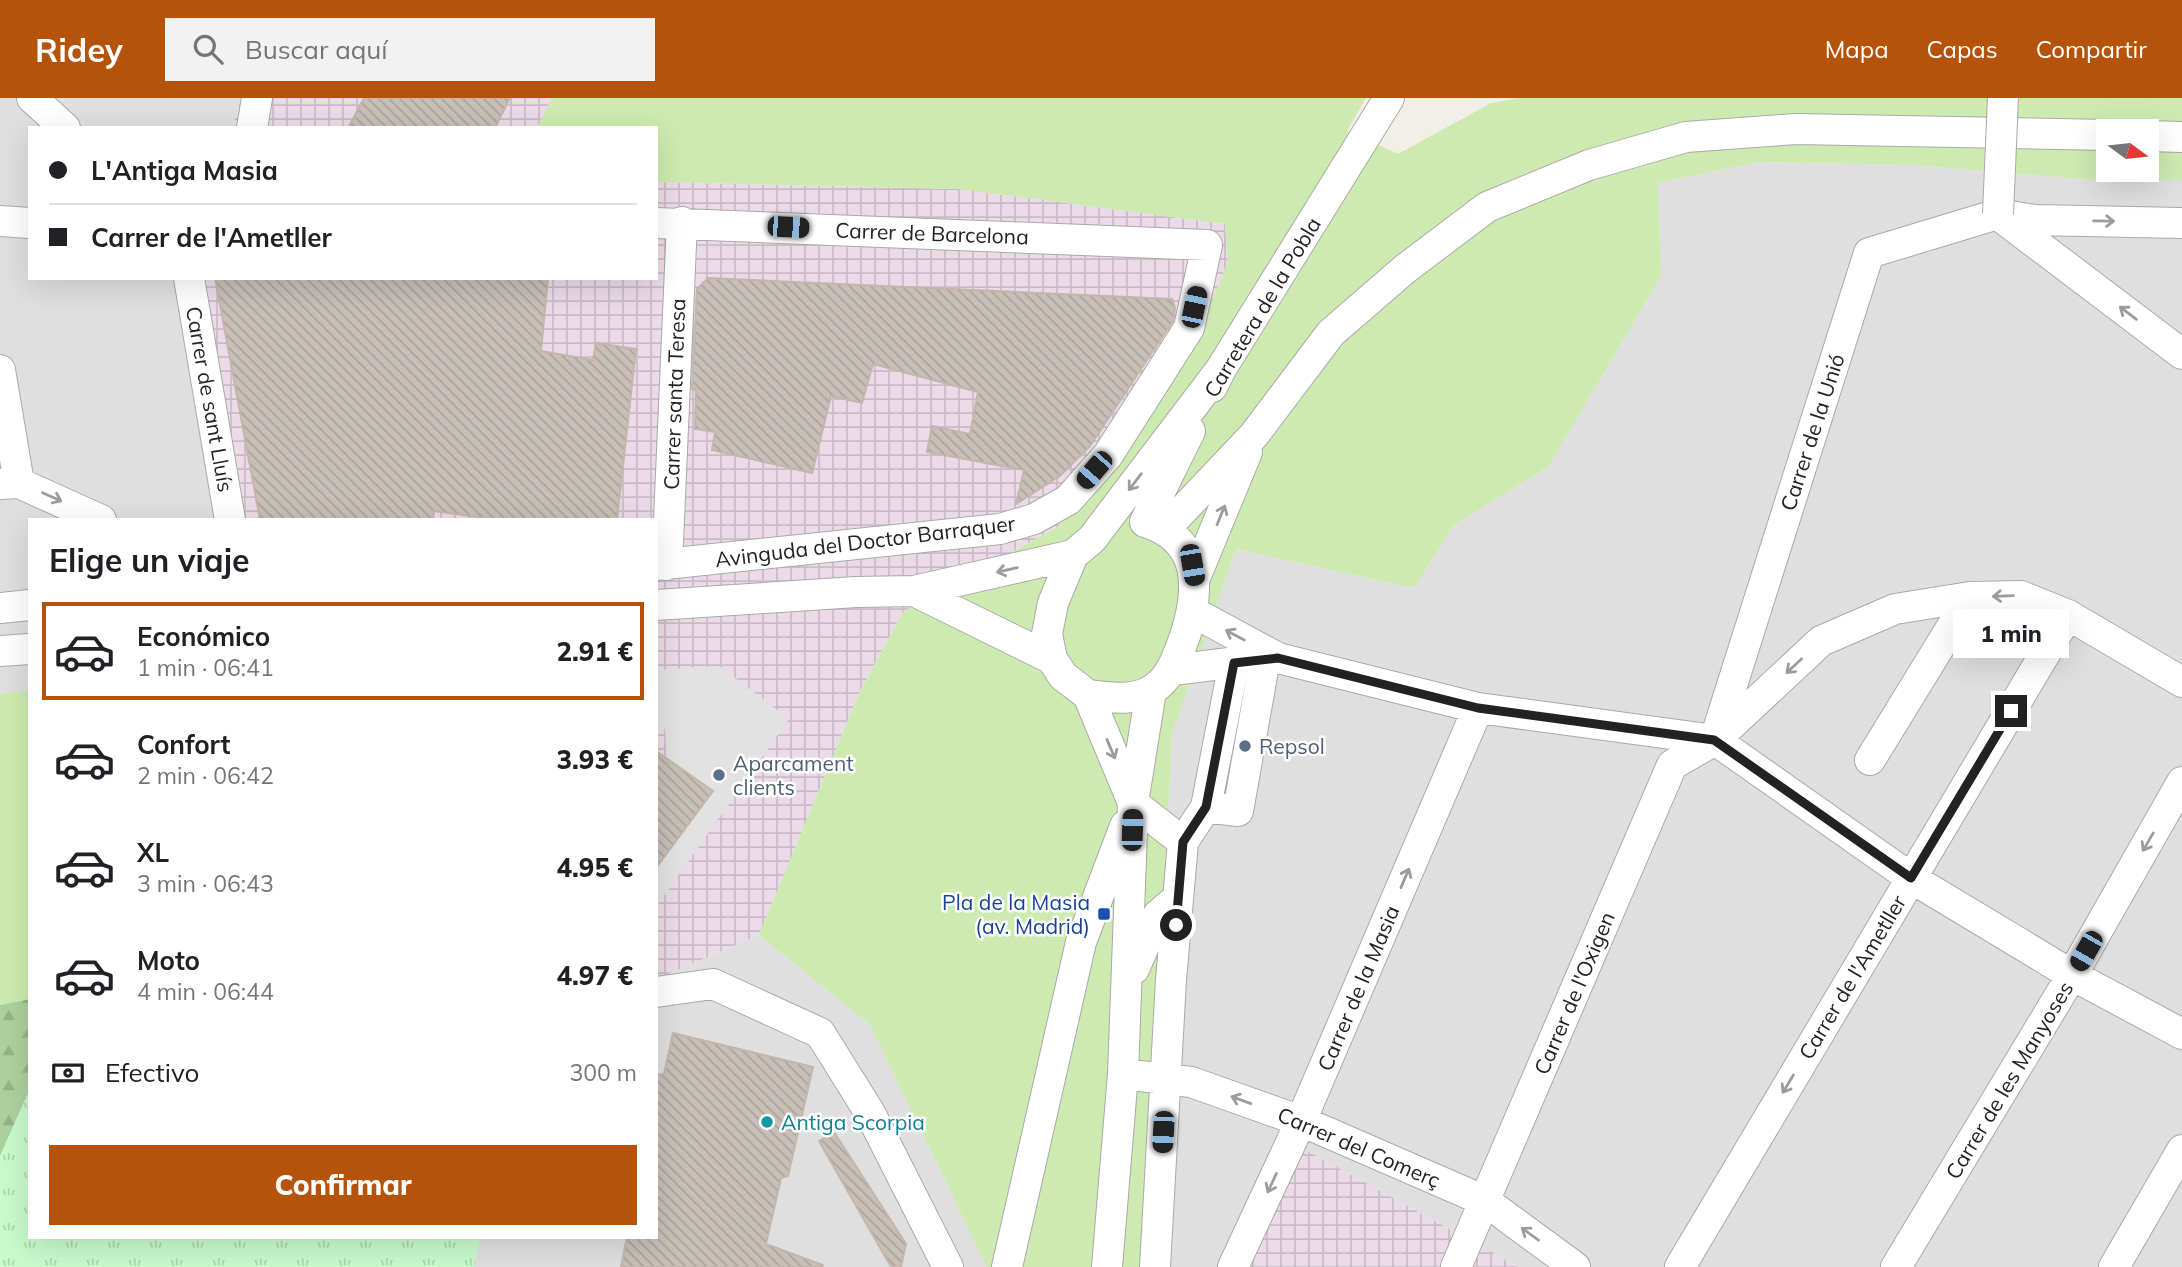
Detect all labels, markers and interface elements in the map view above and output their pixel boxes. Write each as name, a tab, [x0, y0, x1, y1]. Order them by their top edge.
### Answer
search box	[165, 18, 655, 81]
text: Ridey	[35, 29, 123, 70]
icon: search	[189, 30, 227, 68]
text: Buscar aquí	[245, 33, 388, 66]
text: Mapa	[1825, 34, 1889, 64]
text: Capas	[1927, 34, 1998, 64]
text: Compartir	[2036, 34, 2147, 64]
north arrow	[2096, 119, 2160, 182]
map controls	[2096, 119, 2159, 182]
text: L'Antiga Masia	[91, 154, 278, 187]
street label: Carretera de la Pobla	[1198, 212, 1326, 402]
one-way arrow	[2092, 214, 2115, 228]
car	[767, 215, 810, 239]
street label: Carrer de Barcelona	[835, 217, 1029, 249]
text: Carrer de l'Ametller	[91, 221, 332, 254]
car	[1180, 284, 1209, 330]
street label: Carrer santa Teresa	[658, 298, 690, 490]
street label: Carrer de sant Lluís	[181, 304, 239, 494]
one-way arrow	[2119, 305, 2137, 320]
street label: Carrer de la Unió	[1774, 350, 1850, 514]
car	[1073, 447, 1116, 493]
one-way arrow	[1128, 472, 1143, 491]
one-way arrow	[40, 491, 62, 504]
one-way arrow	[1216, 505, 1229, 527]
street label: Avinguda del Doctor Barraquer	[713, 510, 1017, 572]
text: Elige un viaje	[49, 540, 250, 580]
car	[1179, 542, 1206, 588]
one-way arrow	[996, 564, 1019, 578]
one-way arrow	[1992, 590, 2015, 603]
callout: 1 min	[1953, 610, 2069, 658]
text: 1 min	[1980, 619, 2042, 648]
icon: car	[53, 620, 116, 683]
text: Económico	[137, 620, 270, 653]
one-way arrow	[1226, 628, 1246, 642]
text: 2.91 €	[557, 635, 633, 668]
text: 1 min · 06:41	[137, 653, 274, 682]
one-way arrow	[1785, 658, 1802, 675]
route end	[1995, 695, 2027, 727]
icon: car	[53, 728, 116, 791]
text: Confort	[137, 728, 230, 761]
place label: Repsol	[1259, 733, 1325, 759]
one-way arrow	[1105, 738, 1118, 759]
marker: Repsol	[1237, 738, 1253, 754]
text: 3.93 €	[557, 743, 633, 776]
place label: Aparcament clients	[733, 750, 854, 800]
text: 2 min · 06:42	[137, 761, 274, 790]
marker: Aparcament clients	[711, 767, 727, 783]
car	[1121, 809, 1144, 851]
one-way arrow	[2141, 831, 2155, 851]
icon: car	[53, 836, 116, 899]
text: XL	[137, 836, 169, 869]
text: 4.95 €	[557, 851, 633, 884]
one-way arrow	[1399, 868, 1412, 889]
text: 3 min · 06:43	[137, 869, 274, 898]
place label: Pla de la Masia (av. Madrid)	[942, 889, 1090, 939]
street label: Carrer de l'Ametller	[1793, 890, 1912, 1064]
street label: Carrer de la Masia	[1311, 901, 1405, 1075]
marker: Pla de la Masia (av. Madrid)	[1096, 906, 1112, 922]
street label: Carrer de l'Oxigen	[1528, 908, 1620, 1078]
route start	[1160, 909, 1192, 941]
car	[2067, 928, 2106, 974]
icon: car	[53, 944, 116, 1007]
text: Moto	[137, 944, 200, 977]
text: 4.97 €	[557, 959, 633, 992]
street label: Carrer de les Manyoses	[1940, 976, 2078, 1184]
text: 4 min · 06:44	[137, 977, 274, 1006]
icon: cash	[49, 1054, 87, 1092]
text: Efectivo	[105, 1056, 199, 1089]
text: 300 m	[569, 1058, 637, 1087]
one-way arrow	[1781, 1074, 1795, 1094]
one-way arrow	[1230, 1092, 1252, 1105]
street label: Carrer del Comerç	[1274, 1101, 1444, 1193]
place label: Antiga Scorpia	[781, 1109, 925, 1135]
car	[1152, 1110, 1175, 1154]
marker: Antiga Scorpia	[759, 1114, 775, 1130]
button: Confirmar	[49, 1145, 637, 1225]
one-way arrow	[1265, 1172, 1278, 1193]
one-way arrow	[1521, 1227, 1540, 1241]

